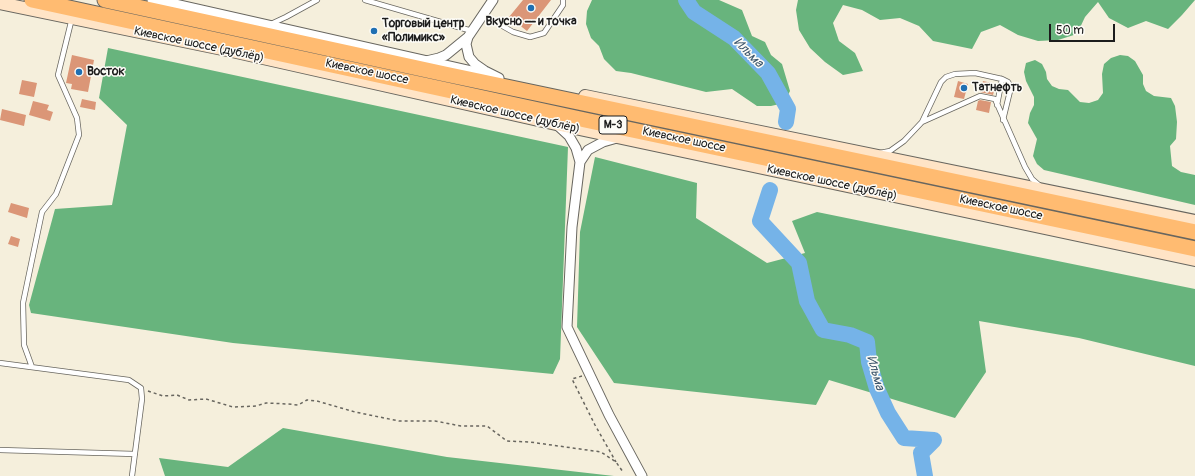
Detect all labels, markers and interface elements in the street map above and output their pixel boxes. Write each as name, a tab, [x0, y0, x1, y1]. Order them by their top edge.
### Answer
marker: Вкусно — и точка	[526, 3, 536, 13]
place label: Вкусно — и точка	[485, 15, 577, 29]
scale bar	[1051, 16, 1117, 42]
place label: Торговый центр «Полимикс»	[382, 17, 464, 45]
text: 50 m	[1056, 23, 1084, 38]
street label: Киевское шоссе (дублёр)	[133, 24, 265, 66]
marker: Торговый центр «Полимикс»	[369, 26, 379, 36]
water label: Ильма	[730, 35, 766, 71]
street label: Киевское шоссе	[324, 56, 410, 88]
place label: Восток	[87, 65, 125, 79]
marker: Восток	[74, 67, 84, 77]
place label: Татнефть	[972, 81, 1022, 95]
marker: Татнефть	[959, 83, 969, 93]
street label: Киевское шоссе (дублёр)	[449, 93, 581, 137]
road number: М-3	[599, 116, 627, 134]
street label: Киевское шоссе	[641, 124, 727, 156]
street label: Киевское шоссе (дублёр)	[766, 162, 898, 204]
street label: Киевское шоссе	[958, 192, 1044, 224]
water label: Ильма	[863, 354, 887, 392]

